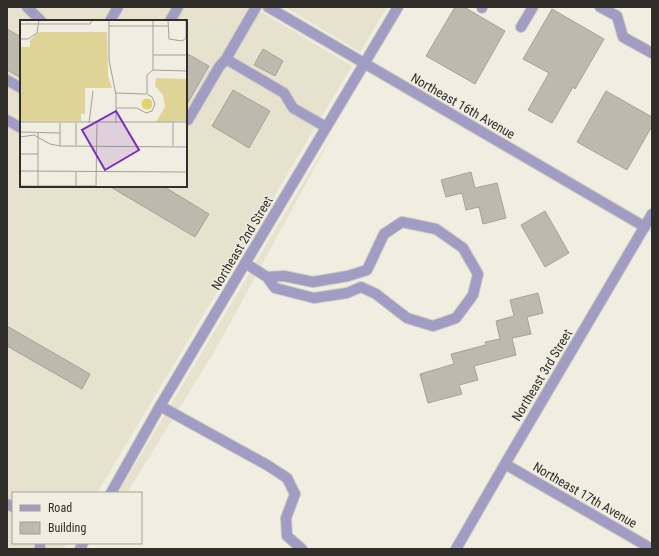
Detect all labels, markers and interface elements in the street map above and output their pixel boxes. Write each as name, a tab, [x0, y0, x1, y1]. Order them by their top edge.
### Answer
inset map	[20, 20, 187, 187]
street label: Northeast 16th Avenue	[408, 70, 518, 142]
street label: Northeast 2nd Street	[208, 193, 276, 293]
street label: Northeast 3rd Street	[509, 326, 575, 424]
street label: Northeast 17th Avenue	[530, 459, 640, 531]
legend	[12, 492, 142, 544]
text: Road	[48, 501, 72, 515]
text: Building	[48, 521, 86, 535]

